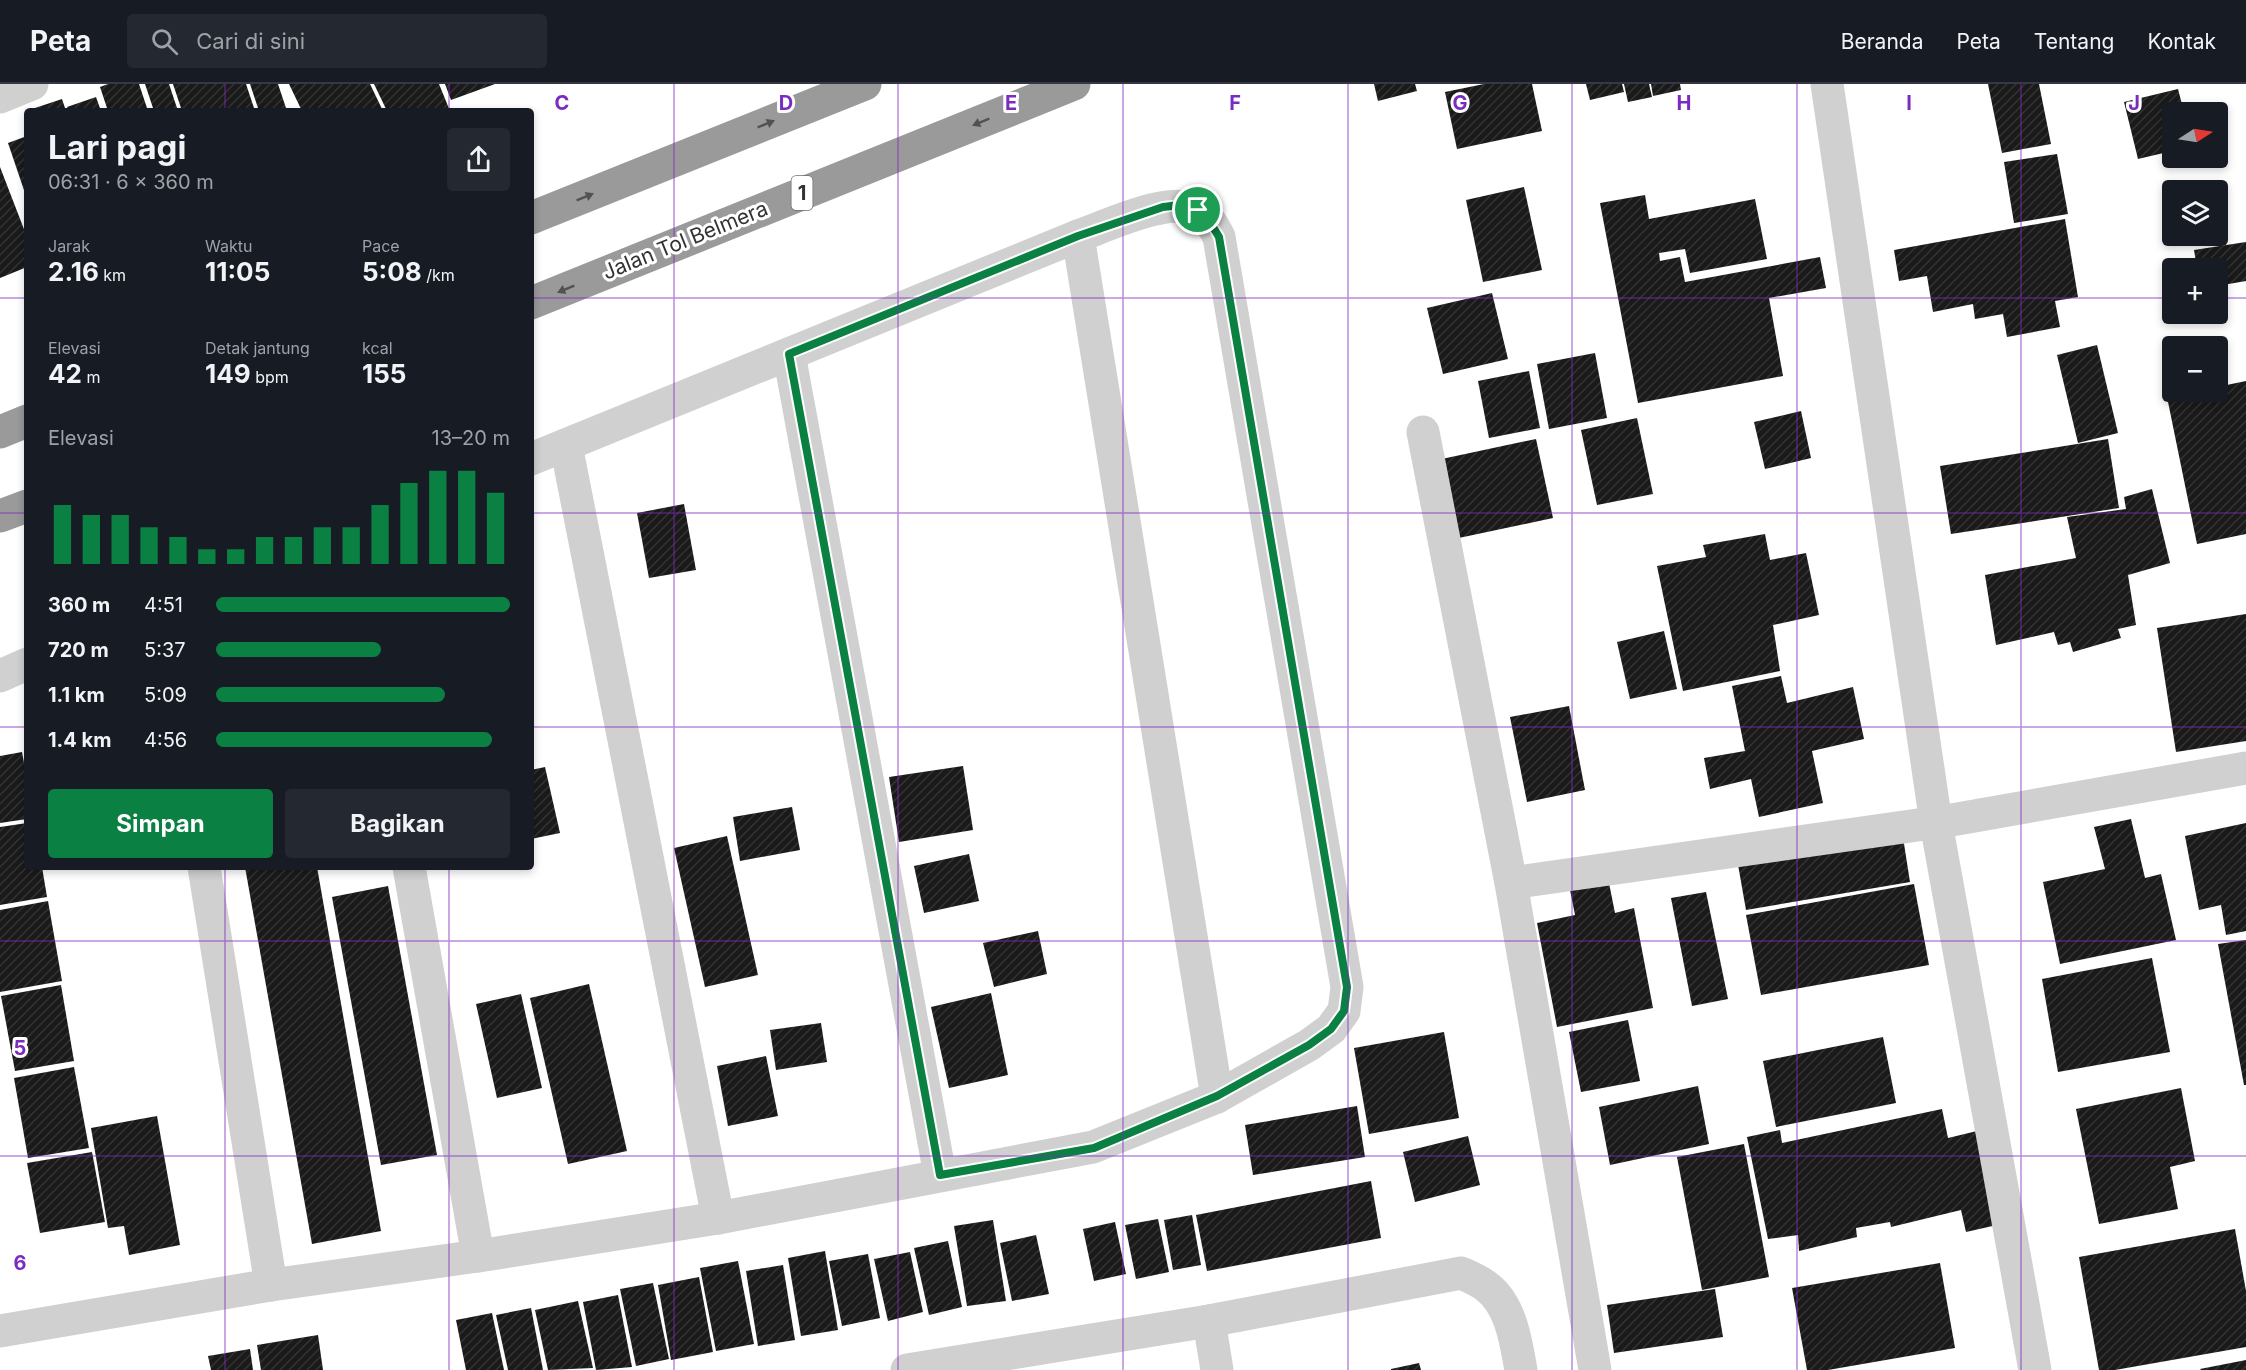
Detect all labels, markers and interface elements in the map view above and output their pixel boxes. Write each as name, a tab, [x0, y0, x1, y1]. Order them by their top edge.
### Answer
search box	[127, 14, 547, 68]
text: Peta	[30, 24, 91, 58]
icon: search	[148, 25, 181, 58]
text: Cari di sini	[196, 28, 305, 54]
text: Beranda	[1841, 29, 1923, 54]
text: Peta	[1956, 29, 2001, 54]
text: Tentang	[2034, 29, 2114, 54]
text: Kontak	[2147, 29, 2216, 54]
text: C	[555, 91, 569, 115]
text: D	[779, 91, 793, 115]
text: E	[1005, 91, 1017, 115]
text: F	[1229, 91, 1241, 115]
text: G	[1452, 91, 1468, 115]
text: H	[1677, 91, 1691, 115]
text: I	[1906, 91, 1912, 115]
text: J	[2128, 91, 2140, 115]
north arrow	[2162, 102, 2228, 168]
map controls	[2162, 102, 2228, 402]
one-way arrow	[971, 117, 989, 127]
one-way arrow	[757, 119, 775, 128]
text: Lari pagi	[48, 127, 186, 167]
button: share	[447, 128, 510, 191]
text: 06:31 · 6 × 360 m	[48, 170, 214, 194]
road number: 1	[792, 176, 812, 210]
button: layers	[2162, 180, 2228, 246]
pin	[1172, 184, 1223, 235]
one-way arrow	[577, 191, 595, 201]
icon: arrive	[1181, 193, 1214, 226]
street label: Jalan Tol Belmera	[599, 195, 771, 285]
text: Jarak	[48, 236, 90, 256]
text: Waktu	[205, 236, 252, 256]
text: Pace	[362, 236, 400, 256]
text: 2.16	[48, 256, 99, 287]
text: 11:05	[205, 256, 270, 287]
text: 5:08	[362, 256, 422, 287]
button: +	[2162, 258, 2228, 324]
text: km	[99, 265, 126, 285]
text: /km	[422, 265, 455, 285]
one-way arrow	[557, 284, 575, 294]
button: −	[2162, 336, 2228, 402]
text: Elevasi	[48, 338, 101, 358]
text: Detak jantung	[205, 338, 310, 358]
text: kcal	[362, 338, 393, 358]
text: 42	[48, 358, 82, 389]
text: 149	[205, 358, 251, 389]
text: 155	[362, 358, 406, 389]
text: m	[82, 367, 100, 387]
text: bpm	[251, 367, 289, 387]
text: Elevasi	[48, 426, 114, 450]
text: 13–20 m	[432, 426, 510, 450]
text: 360 m	[48, 593, 110, 617]
text: 4:51	[144, 593, 183, 617]
text: 720 m	[48, 638, 109, 662]
text: 5:37	[144, 638, 186, 662]
text: 1.1 km	[48, 683, 105, 707]
text: 5:09	[144, 683, 187, 707]
text: 1.4 km	[48, 728, 111, 752]
text: 4:56	[144, 728, 187, 752]
button: Simpan	[48, 789, 273, 858]
button: Bagikan	[285, 789, 510, 858]
text: 5	[14, 1036, 26, 1060]
text: 6	[14, 1251, 27, 1275]

